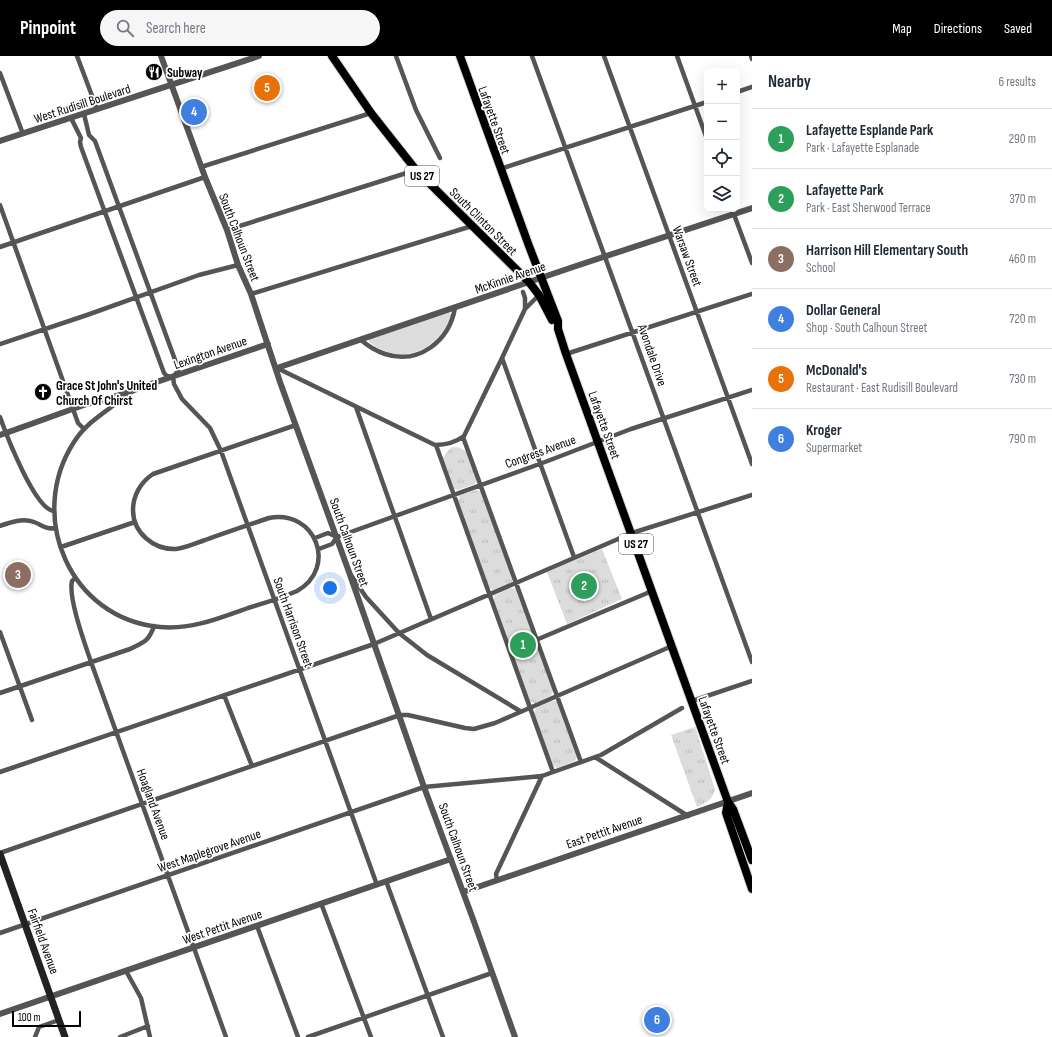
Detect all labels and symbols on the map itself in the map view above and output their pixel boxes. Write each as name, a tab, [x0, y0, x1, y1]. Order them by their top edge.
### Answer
restaurant icon: Subway	[144, 62, 164, 82]
place label: Subway	[167, 65, 203, 81]
pin: 5	[254, 73, 280, 103]
street label: West Rudisill Boulevard	[32, 81, 133, 127]
street label: Lafayette Street	[474, 84, 514, 156]
pin: 4	[181, 97, 207, 127]
road number: US 27	[405, 166, 439, 186]
street label: South Clinton Street	[446, 184, 521, 259]
street label: South Calhoun Street	[215, 191, 263, 284]
street label: Warsaw Street	[669, 224, 705, 289]
street label: McKinnie Avenue	[473, 258, 548, 298]
street label: Avondale Drive	[634, 321, 670, 388]
street label: Lexington Avenue	[172, 333, 249, 373]
place label: Grace St John's United Church Of Chirst	[56, 378, 157, 409]
church icon: Grace St John's United Church Of Chirst	[33, 382, 53, 402]
street label: Lafayette Street	[584, 389, 624, 461]
street label: Congress Avenue	[503, 432, 578, 472]
street label: South Calhoun Street	[326, 496, 372, 589]
road number: US 27	[619, 534, 653, 554]
pin: 3	[5, 560, 31, 590]
pin: 2	[571, 571, 597, 601]
street label: South Harrison Street	[269, 575, 317, 670]
your location	[320, 578, 340, 598]
pin: 1	[510, 630, 536, 660]
street label: Lafayette Street	[694, 694, 734, 766]
street label: Hoagland Avenue	[133, 767, 173, 842]
street label: South Calhoun Street	[435, 801, 481, 894]
street label: East Pettit Avenue	[564, 811, 645, 852]
street label: West Maplegrove Avenue	[156, 826, 263, 876]
street label: Fairfield Avenue	[24, 906, 62, 976]
street label: West Pettit Avenue	[180, 906, 264, 948]
pin: 6	[644, 1005, 670, 1035]
scale bar	[12, 1009, 81, 1028]

